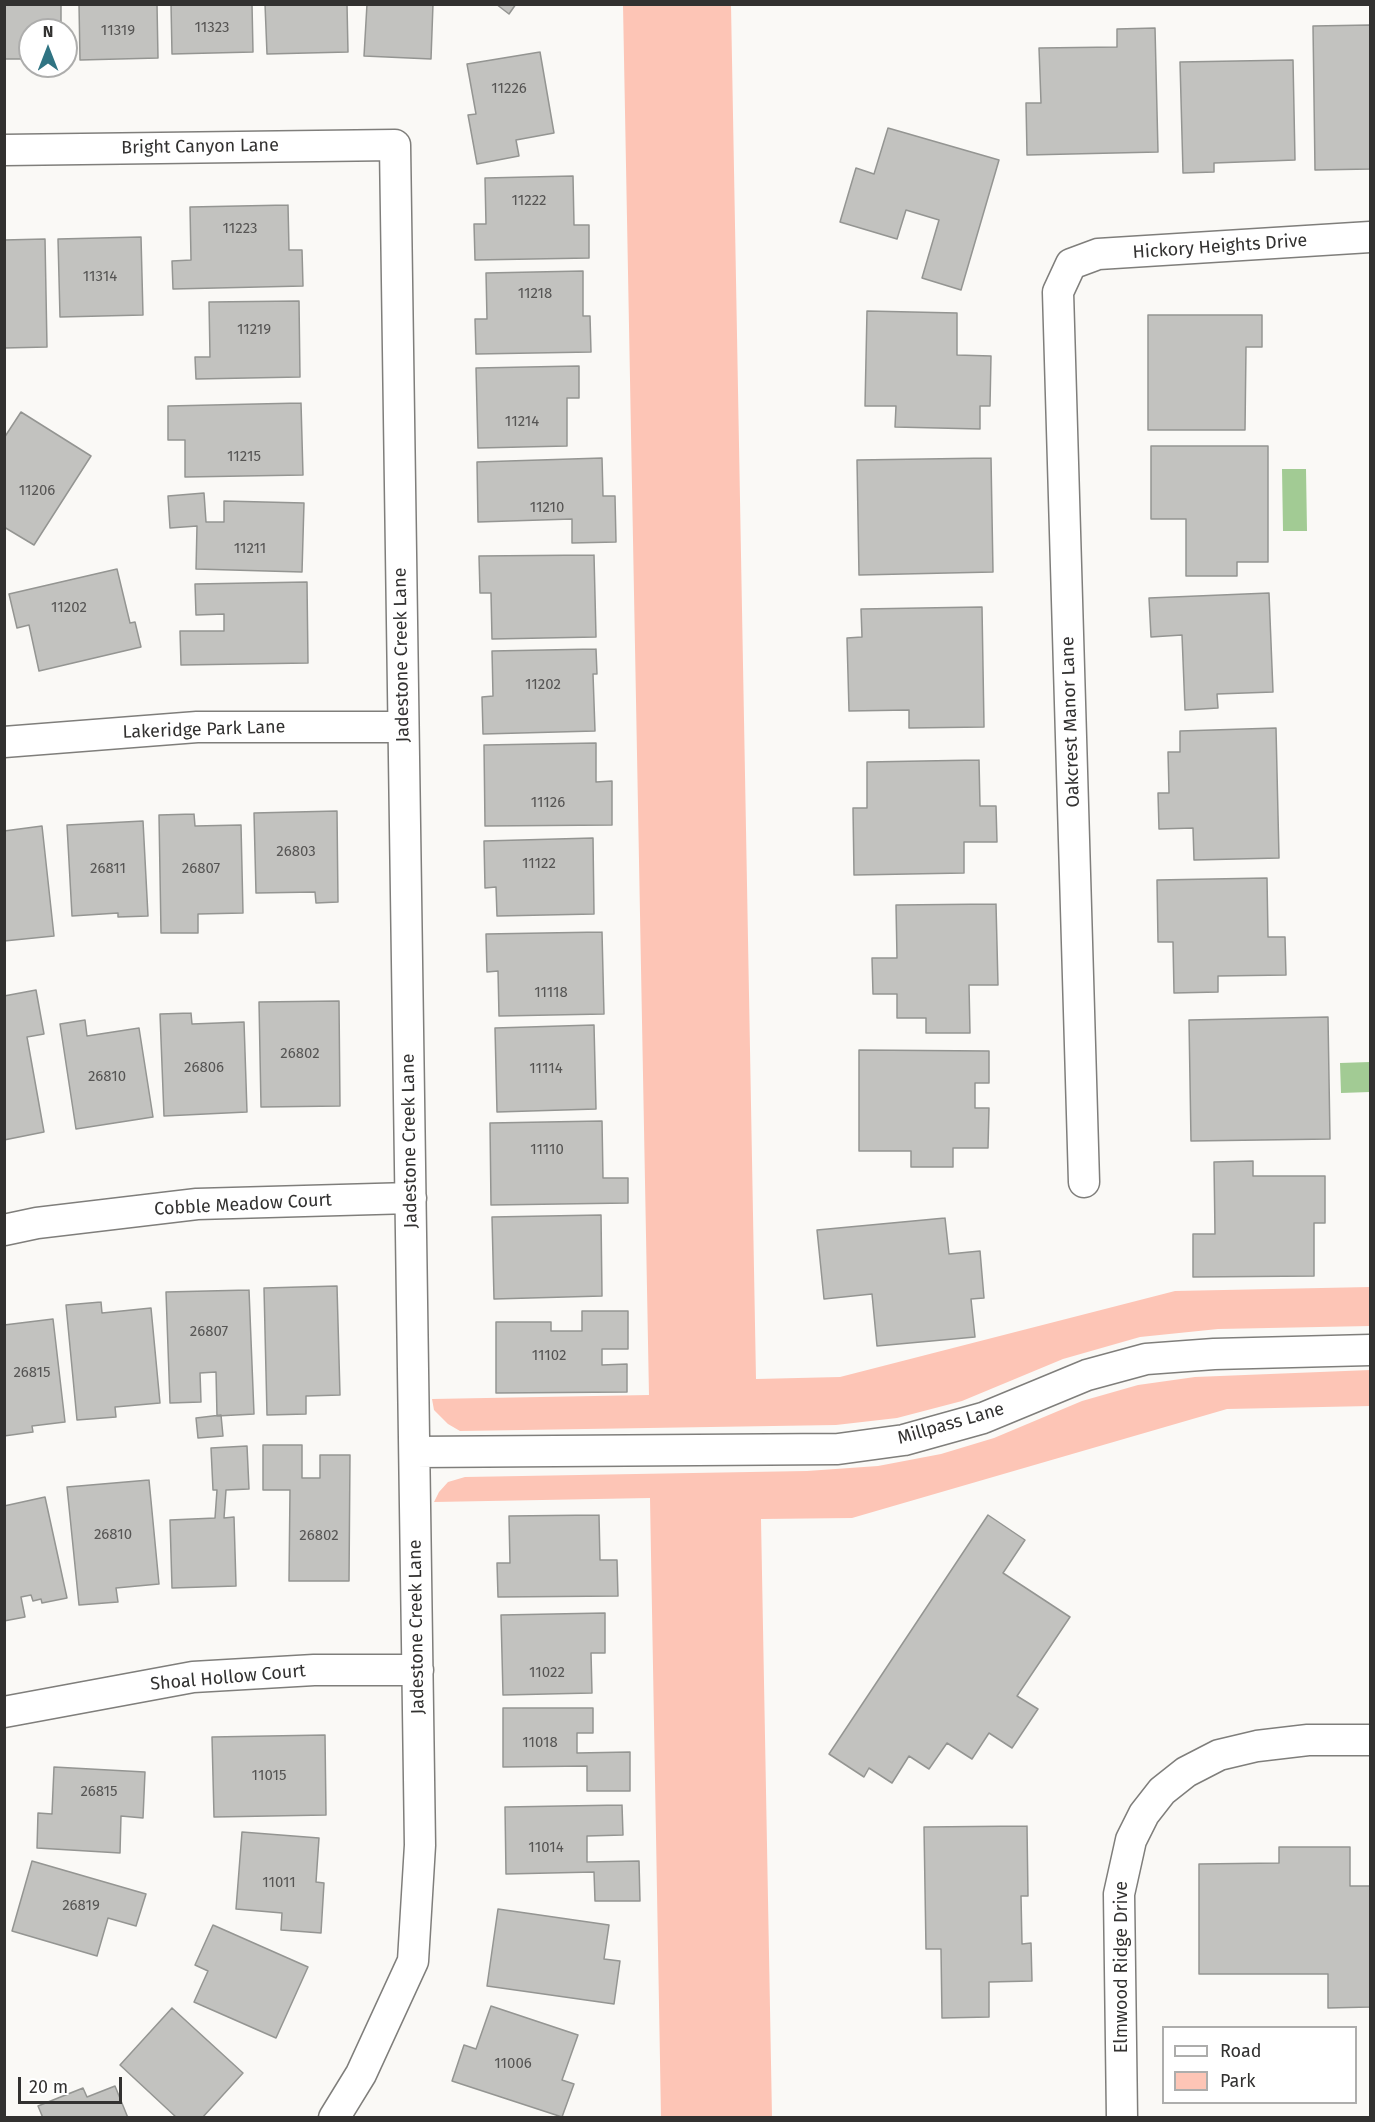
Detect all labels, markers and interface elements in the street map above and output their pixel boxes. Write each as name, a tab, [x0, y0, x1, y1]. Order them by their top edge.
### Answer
north arrow	[18, 18, 78, 78]
house number: 11323	[195, 19, 229, 37]
text: N	[43, 22, 53, 41]
house number: 11319	[101, 22, 135, 40]
house number: 11226	[491, 80, 527, 98]
street label: Bright Canyon Lane	[121, 135, 279, 159]
house number: 11222	[511, 192, 547, 210]
house number: 11223	[222, 220, 258, 238]
street label: Hickory Heights Drive	[1132, 230, 1308, 264]
house number: 11314	[83, 268, 117, 286]
house number: 11218	[518, 285, 552, 303]
house number: 11219	[237, 321, 271, 339]
house number: 11214	[505, 413, 539, 431]
house number: 11215	[227, 448, 261, 466]
house number: 11206	[19, 482, 55, 500]
house number: 11210	[530, 499, 564, 517]
house number: 11211	[234, 540, 266, 558]
street label: Jadestone Creek Lane	[390, 567, 414, 743]
house number: 11202	[51, 599, 87, 617]
street label: Oakcrest Manor Lane	[1057, 636, 1085, 808]
house number: 11202	[525, 676, 561, 694]
street label: Lakeridge Park Lane	[122, 716, 286, 744]
house number: 11126	[531, 794, 565, 812]
house number: 26803	[276, 843, 316, 861]
house number: 11122	[522, 855, 556, 873]
house number: 26811	[90, 860, 126, 878]
house number: 26807	[182, 860, 220, 878]
house number: 11118	[534, 984, 568, 1002]
house number: 26802	[280, 1045, 320, 1063]
street label: Jadestone Creek Lane	[398, 1053, 422, 1229]
house number: 26806	[184, 1059, 224, 1077]
house number: 11114	[529, 1060, 563, 1078]
house number: 26810	[88, 1068, 126, 1086]
house number: 11110	[530, 1141, 564, 1159]
street label: Cobble Meadow Court	[154, 1190, 332, 1220]
house number: 26807	[190, 1323, 228, 1341]
house number: 11102	[532, 1347, 566, 1365]
house number: 26815	[13, 1364, 51, 1382]
street label: Millpass Lane	[895, 1398, 1007, 1450]
house number: 26810	[94, 1526, 132, 1544]
house number: 26802	[299, 1527, 339, 1545]
street label: Jadestone Creek Lane	[405, 1539, 429, 1715]
street label: Shoal Hollow Court	[149, 1660, 307, 1696]
house number: 11022	[529, 1664, 565, 1682]
house number: 11018	[522, 1734, 558, 1752]
house number: 11015	[252, 1767, 286, 1785]
house number: 26815	[80, 1783, 118, 1801]
house number: 11014	[528, 1839, 564, 1857]
house number: 11011	[262, 1874, 296, 1892]
street label: Elmwood Ridge Drive	[1111, 1881, 1133, 2053]
house number: 26819	[62, 1897, 100, 1915]
legend	[1162, 2026, 1357, 2104]
text: Road	[1220, 2040, 1262, 2062]
house number: 11006	[494, 2055, 532, 2073]
scale bar	[21, 2065, 124, 2103]
text: Park	[1220, 2070, 1255, 2092]
text: 20 m	[29, 2076, 68, 2098]

